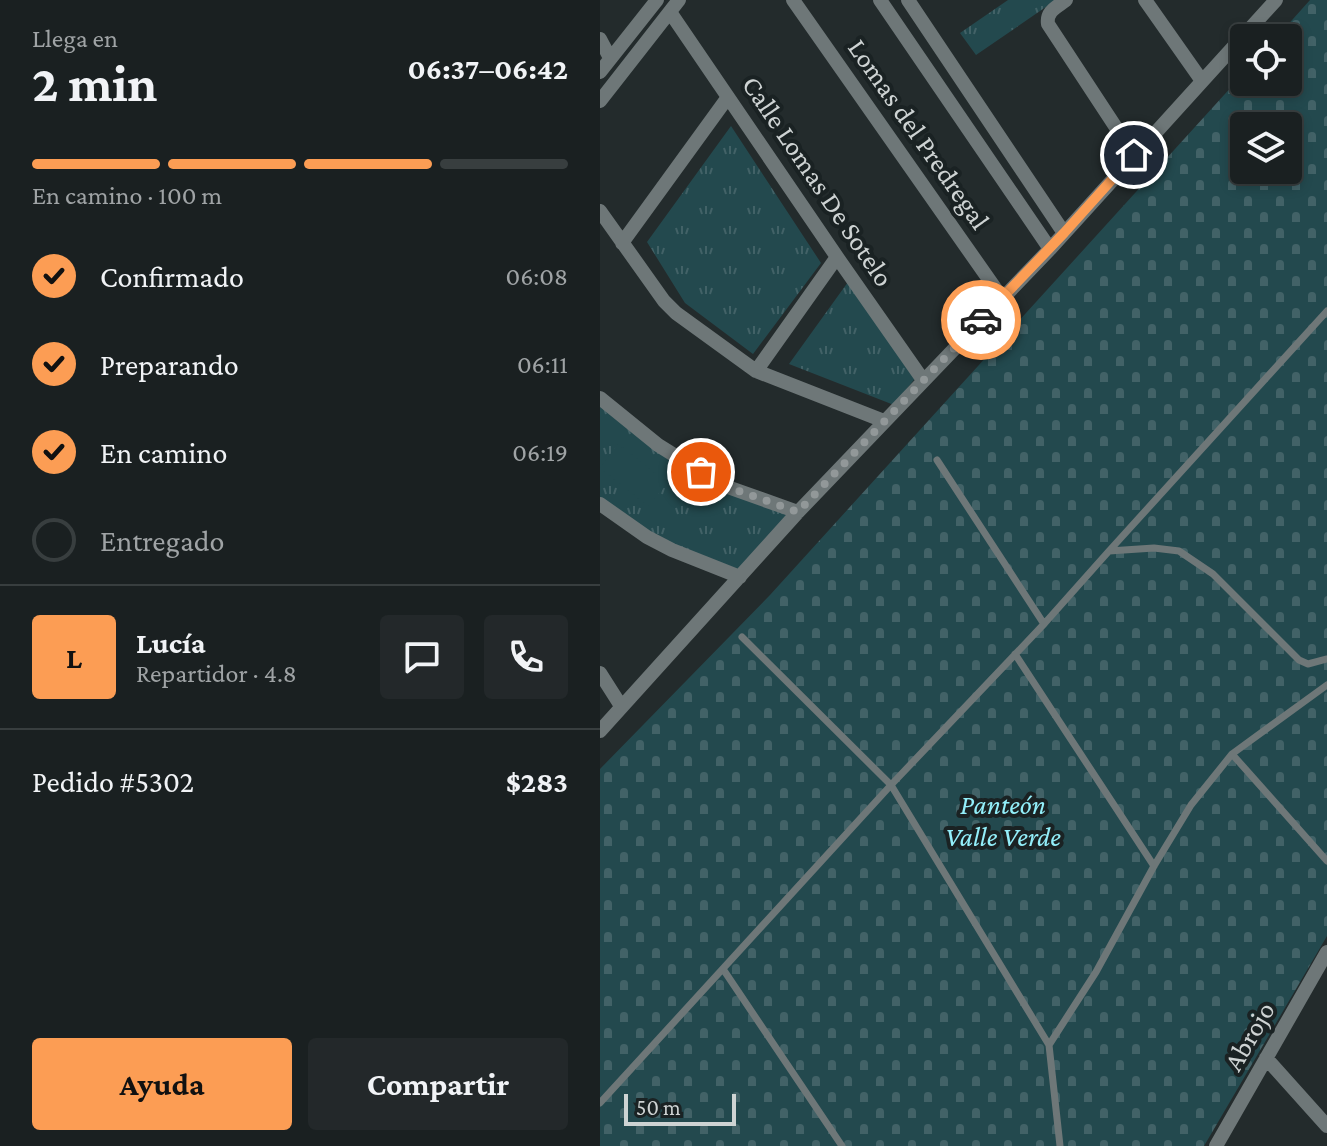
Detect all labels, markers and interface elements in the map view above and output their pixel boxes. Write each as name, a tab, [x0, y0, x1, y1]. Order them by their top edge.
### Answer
text: Llega en	[32, 24, 118, 53]
map controls	[1230, 24, 1302, 184]
button: locate	[1230, 24, 1302, 96]
street label: Lomas del Predregal	[842, 33, 996, 235]
text: 06:37–06:42	[408, 52, 568, 85]
text: 2 min	[32, 54, 157, 112]
street label: Calle Lomas De Sotelo	[736, 70, 900, 292]
button: layers	[1230, 112, 1302, 184]
pin	[1100, 121, 1168, 189]
icon: home	[1112, 133, 1156, 177]
text: En camino · 100 m	[32, 181, 222, 210]
icon: check	[32, 254, 76, 298]
text: Confirmado	[100, 260, 244, 293]
text: 06:08	[505, 262, 568, 291]
courier	[941, 280, 1021, 360]
icon: car	[959, 298, 1003, 342]
icon: check	[32, 342, 76, 386]
text: Preparando	[100, 348, 239, 381]
text: 06:11	[517, 350, 568, 379]
icon: check	[32, 430, 76, 474]
text: En camino	[100, 436, 227, 469]
text: 06:19	[512, 438, 568, 467]
pin	[667, 438, 735, 506]
icon: bag	[679, 450, 723, 494]
text: Entregado	[100, 524, 224, 557]
button: chat	[380, 615, 464, 699]
button: phone	[484, 615, 568, 699]
text: Lucía	[136, 626, 206, 659]
text: L	[66, 641, 82, 674]
text: Repartidor · 4.8	[136, 659, 297, 688]
text: Pedido #5302	[32, 765, 194, 798]
text: $283	[506, 765, 568, 798]
park label: Panteón Valle Verde	[945, 789, 1061, 852]
street label: Abrojo	[1217, 996, 1281, 1076]
button: Ayuda	[32, 1038, 292, 1130]
button: Compartir	[308, 1038, 568, 1130]
scale bar	[624, 1090, 736, 1126]
text: 50 m	[636, 1095, 681, 1120]

